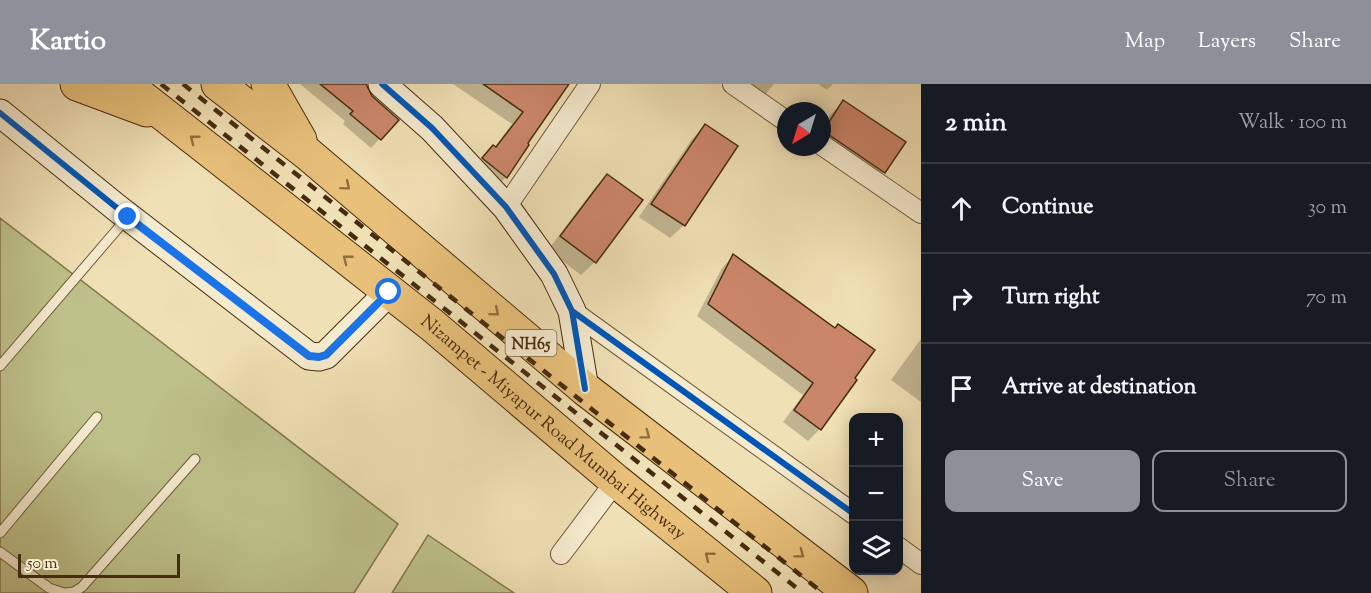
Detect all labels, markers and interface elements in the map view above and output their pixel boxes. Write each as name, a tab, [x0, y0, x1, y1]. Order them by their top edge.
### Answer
text: Kartio	[30, 22, 106, 62]
text: Map	[1125, 27, 1165, 57]
text: Layers	[1198, 27, 1256, 57]
text: Share	[1289, 27, 1341, 57]
north arrow	[777, 102, 831, 156]
text: 2 min	[945, 105, 1007, 142]
text: Walk · 100 m	[1238, 109, 1347, 138]
one-way arrow	[190, 136, 201, 147]
one-way arrow	[339, 179, 350, 190]
icon: ahead	[945, 192, 978, 225]
text: Continue	[1002, 192, 1093, 224]
text: 30 m	[1308, 194, 1347, 223]
route end	[114, 203, 140, 229]
one-way arrow	[343, 256, 354, 267]
route start	[375, 278, 401, 304]
icon: right	[945, 282, 978, 315]
text: Turn right	[1002, 282, 1099, 314]
text: 70 m	[1306, 284, 1347, 313]
one-way arrow	[488, 305, 499, 316]
street label: Nizampet - Miyapur Road Mumbai Highway	[414, 310, 691, 547]
road number: NH65	[506, 330, 556, 356]
icon: arrive	[945, 372, 978, 405]
text: Arrive at destination	[1002, 372, 1197, 404]
map controls	[849, 413, 903, 575]
button: +	[849, 413, 903, 467]
one-way arrow	[639, 428, 650, 439]
button: Save	[945, 450, 1140, 512]
button: Share	[1152, 450, 1347, 512]
button: −	[849, 467, 903, 521]
button: layers	[849, 521, 903, 575]
one-way arrow	[794, 547, 805, 558]
scale bar	[18, 551, 180, 578]
text: 50 m	[27, 553, 58, 576]
one-way arrow	[705, 553, 716, 564]

